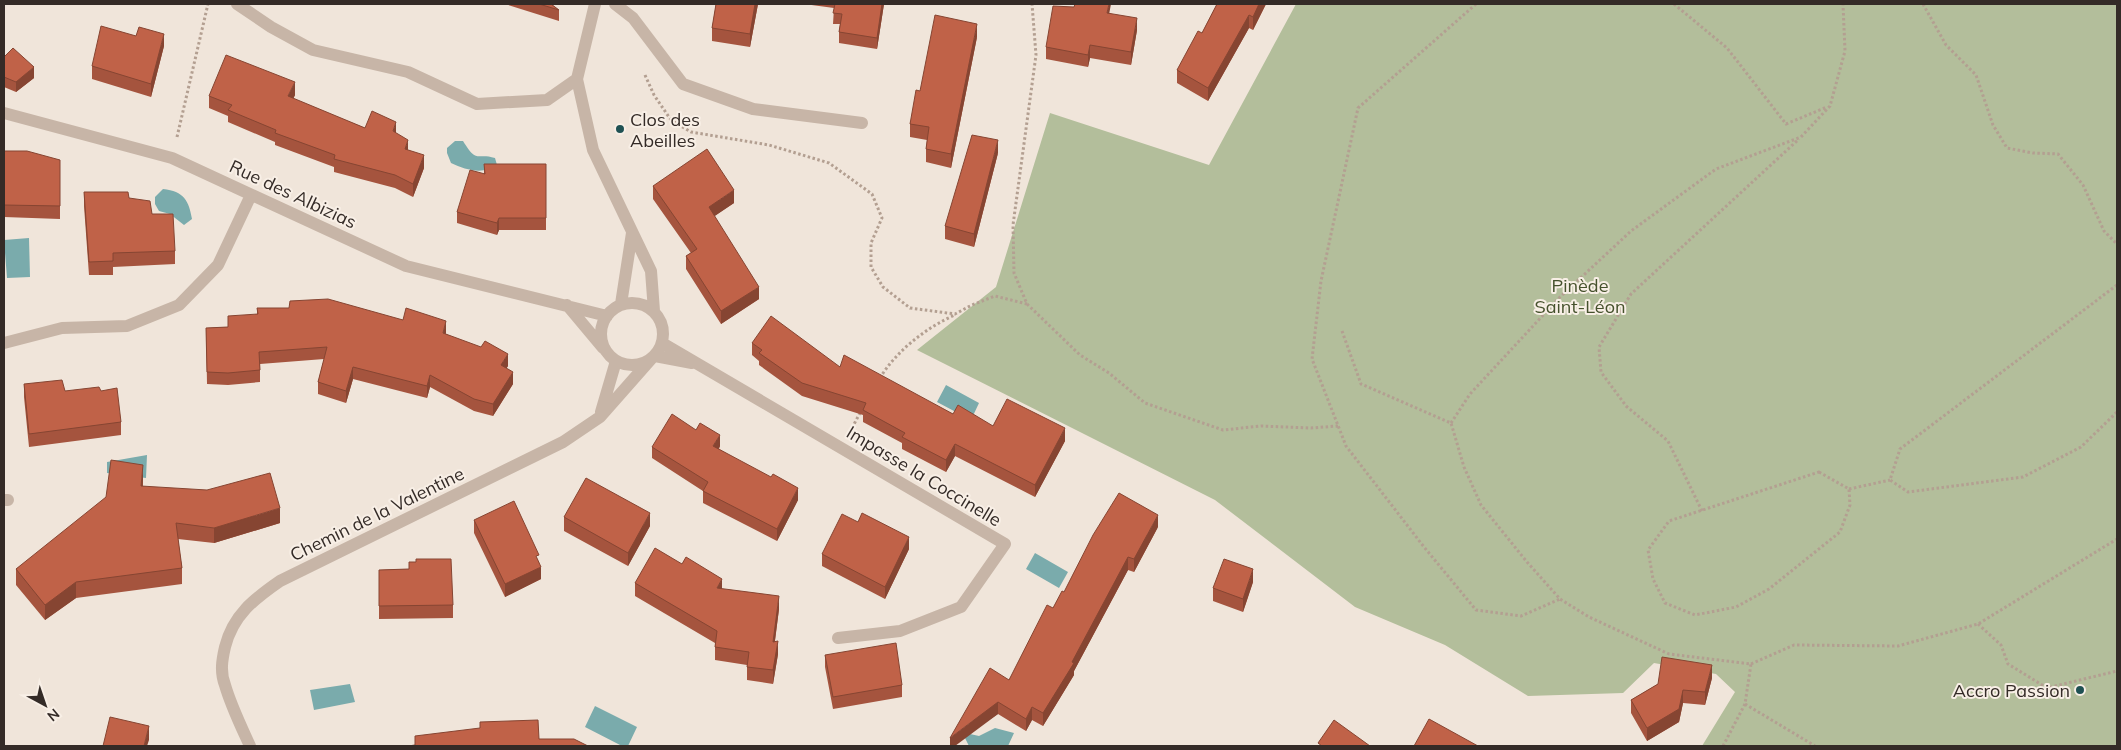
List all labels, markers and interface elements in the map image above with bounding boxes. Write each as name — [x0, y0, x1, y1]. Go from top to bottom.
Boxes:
place label: Clos des Abeilles — [630, 108, 700, 152]
marker: Clos des Abeilles — [614, 123, 626, 135]
street label: Rue des Albizias — [226, 155, 360, 234]
park label: Pinède Saint-Léon — [1534, 274, 1626, 318]
street label: Impasse la Coccinelle — [842, 421, 1006, 531]
street label: Chemin de la Valentine — [286, 462, 468, 566]
place label: Accro Passion — [1953, 679, 2070, 702]
north arrow — [20, 680, 70, 730]
marker: Accro Passion — [2074, 684, 2086, 696]
text: N — [44, 705, 63, 725]

